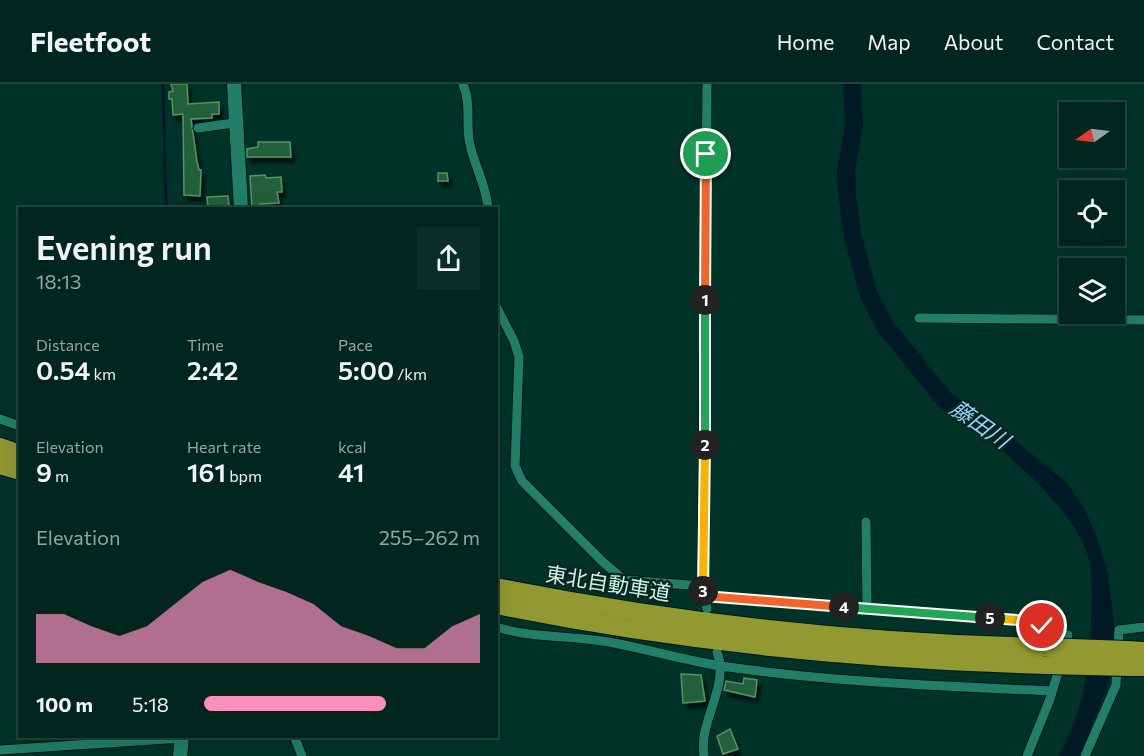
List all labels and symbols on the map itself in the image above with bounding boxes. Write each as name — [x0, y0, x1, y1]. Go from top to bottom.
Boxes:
north arrow — [1059, 102, 1125, 168]
pin — [680, 128, 731, 179]
pin: 1 — [690, 285, 720, 315]
water label: 藤田川 — [946, 394, 1017, 455]
pin: 2 — [690, 430, 720, 460]
street label: 東北自動車道 — [544, 560, 672, 605]
pin: 3 — [688, 576, 718, 606]
pin: 4 — [829, 592, 859, 622]
pin — [1016, 600, 1067, 651]
pin: 5 — [975, 603, 1005, 633]

